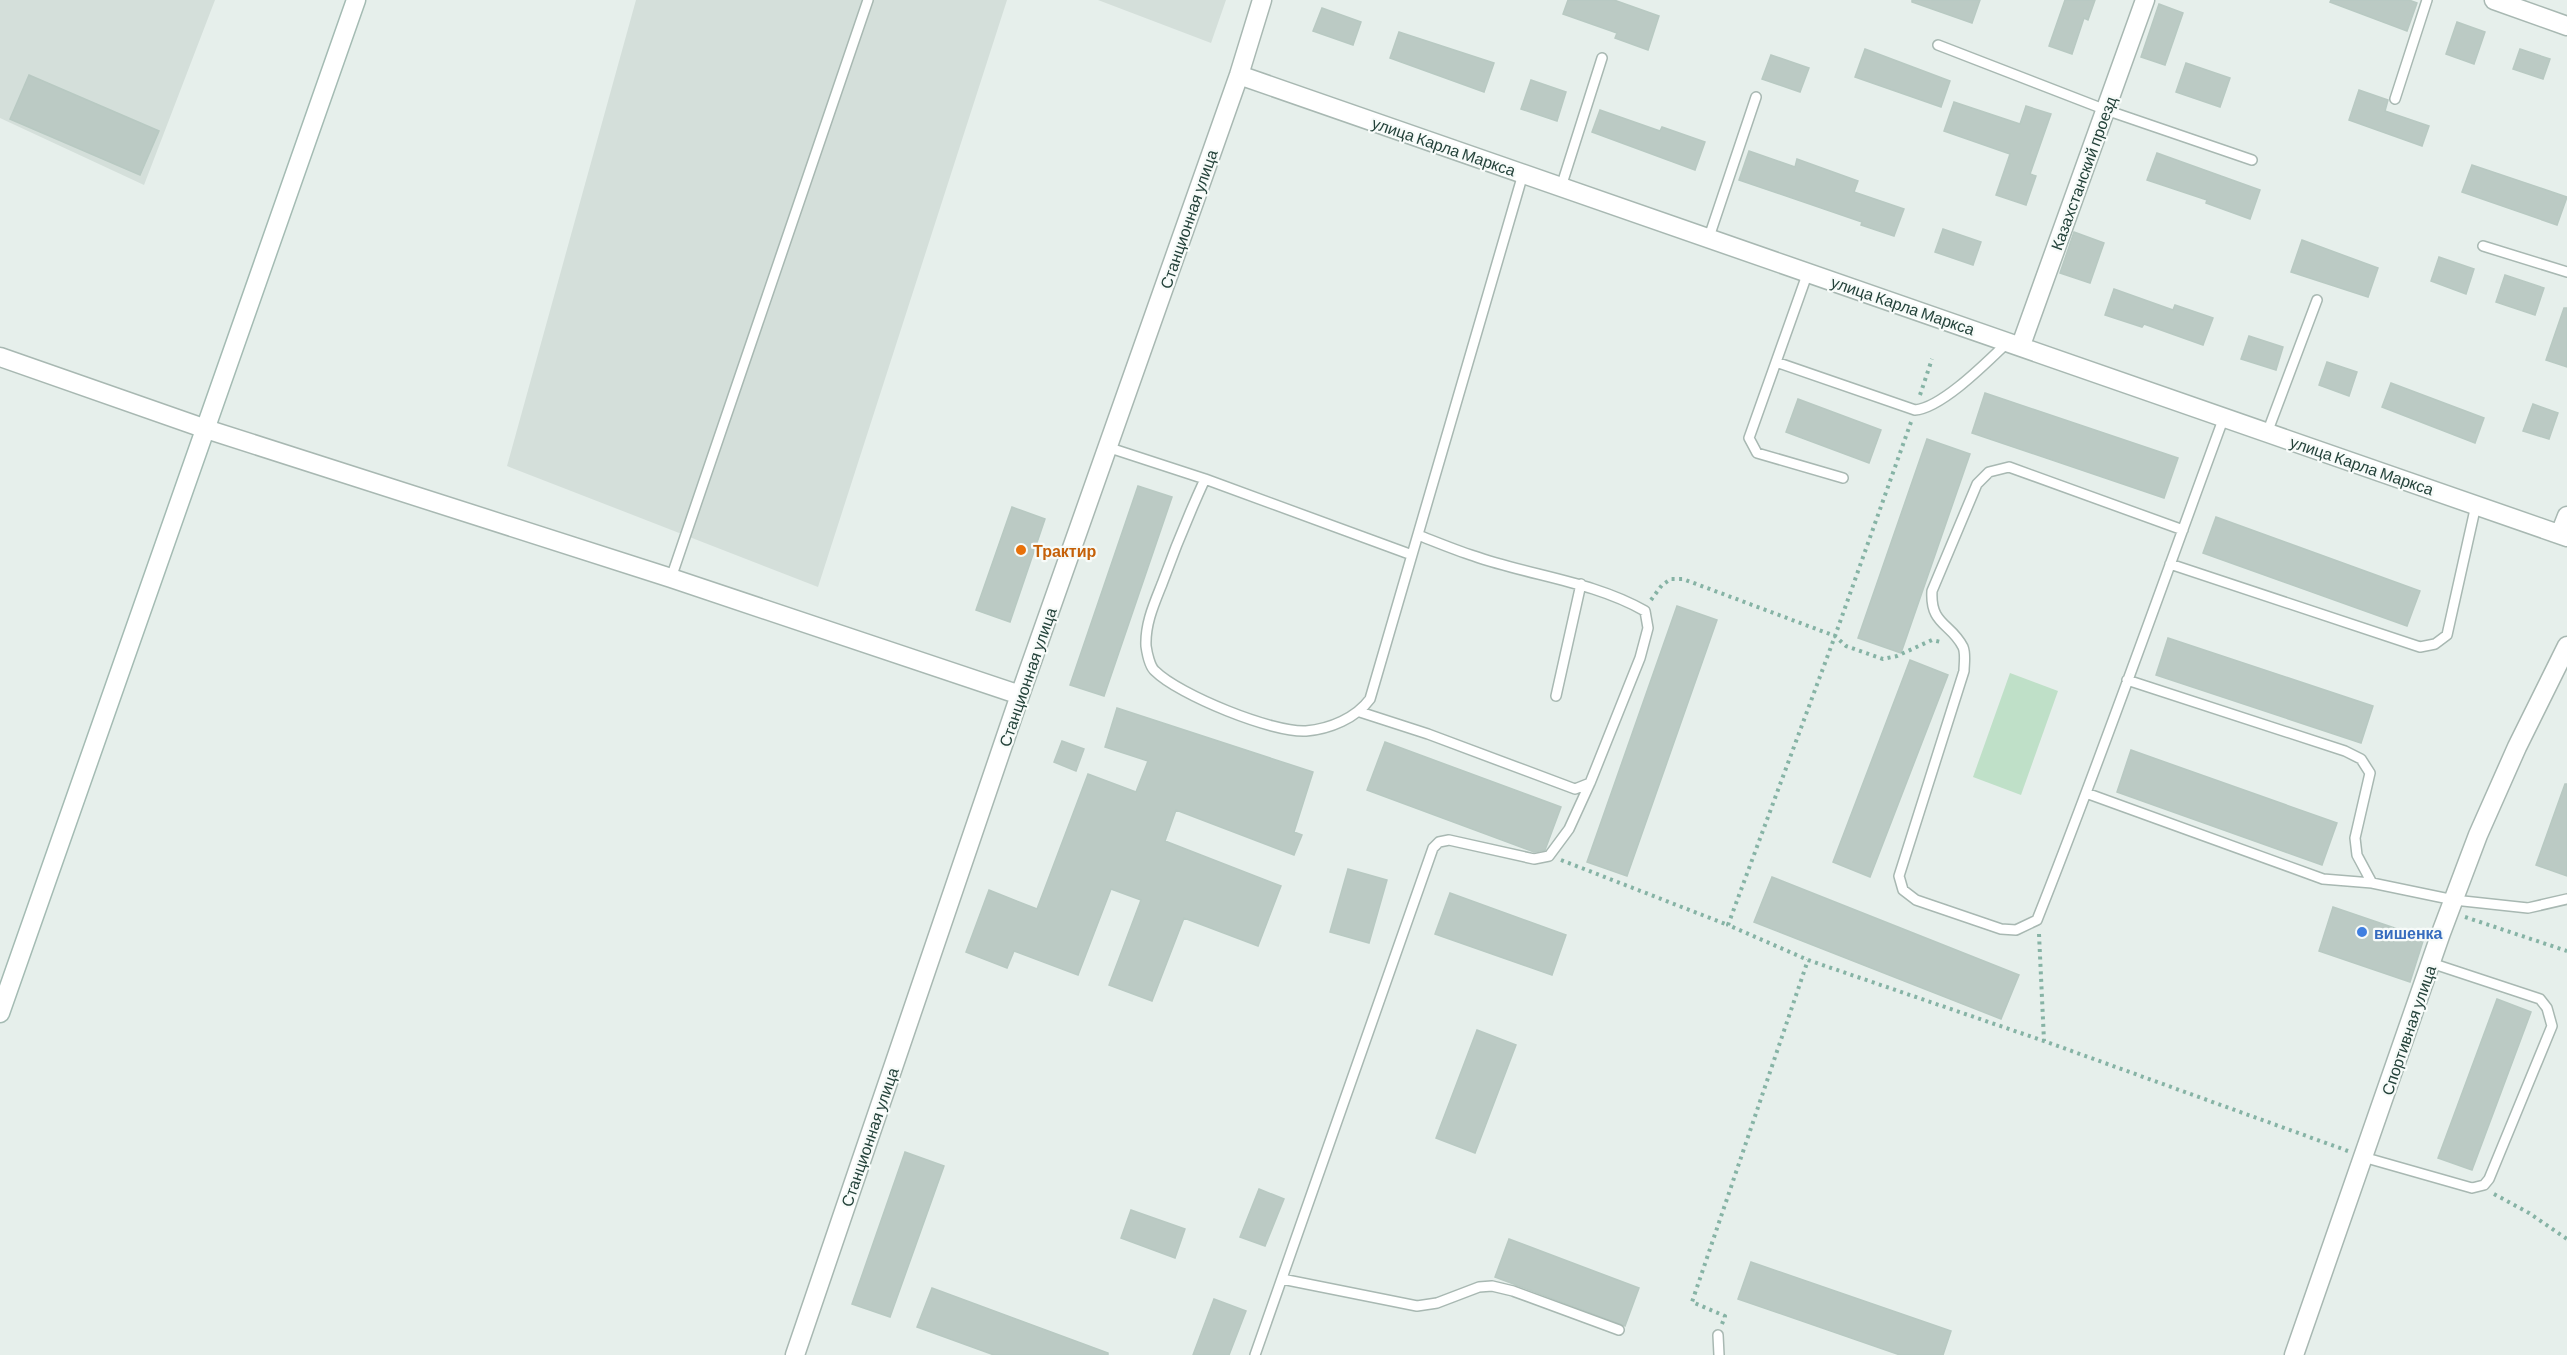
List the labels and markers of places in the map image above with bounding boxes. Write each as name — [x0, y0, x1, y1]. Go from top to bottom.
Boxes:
place label: Трактир — [1033, 541, 1097, 560]
marker: Трактир — [1014, 543, 1028, 557]
place label: вишенка — [2374, 923, 2443, 942]
marker: вишенка — [2355, 925, 2369, 939]

